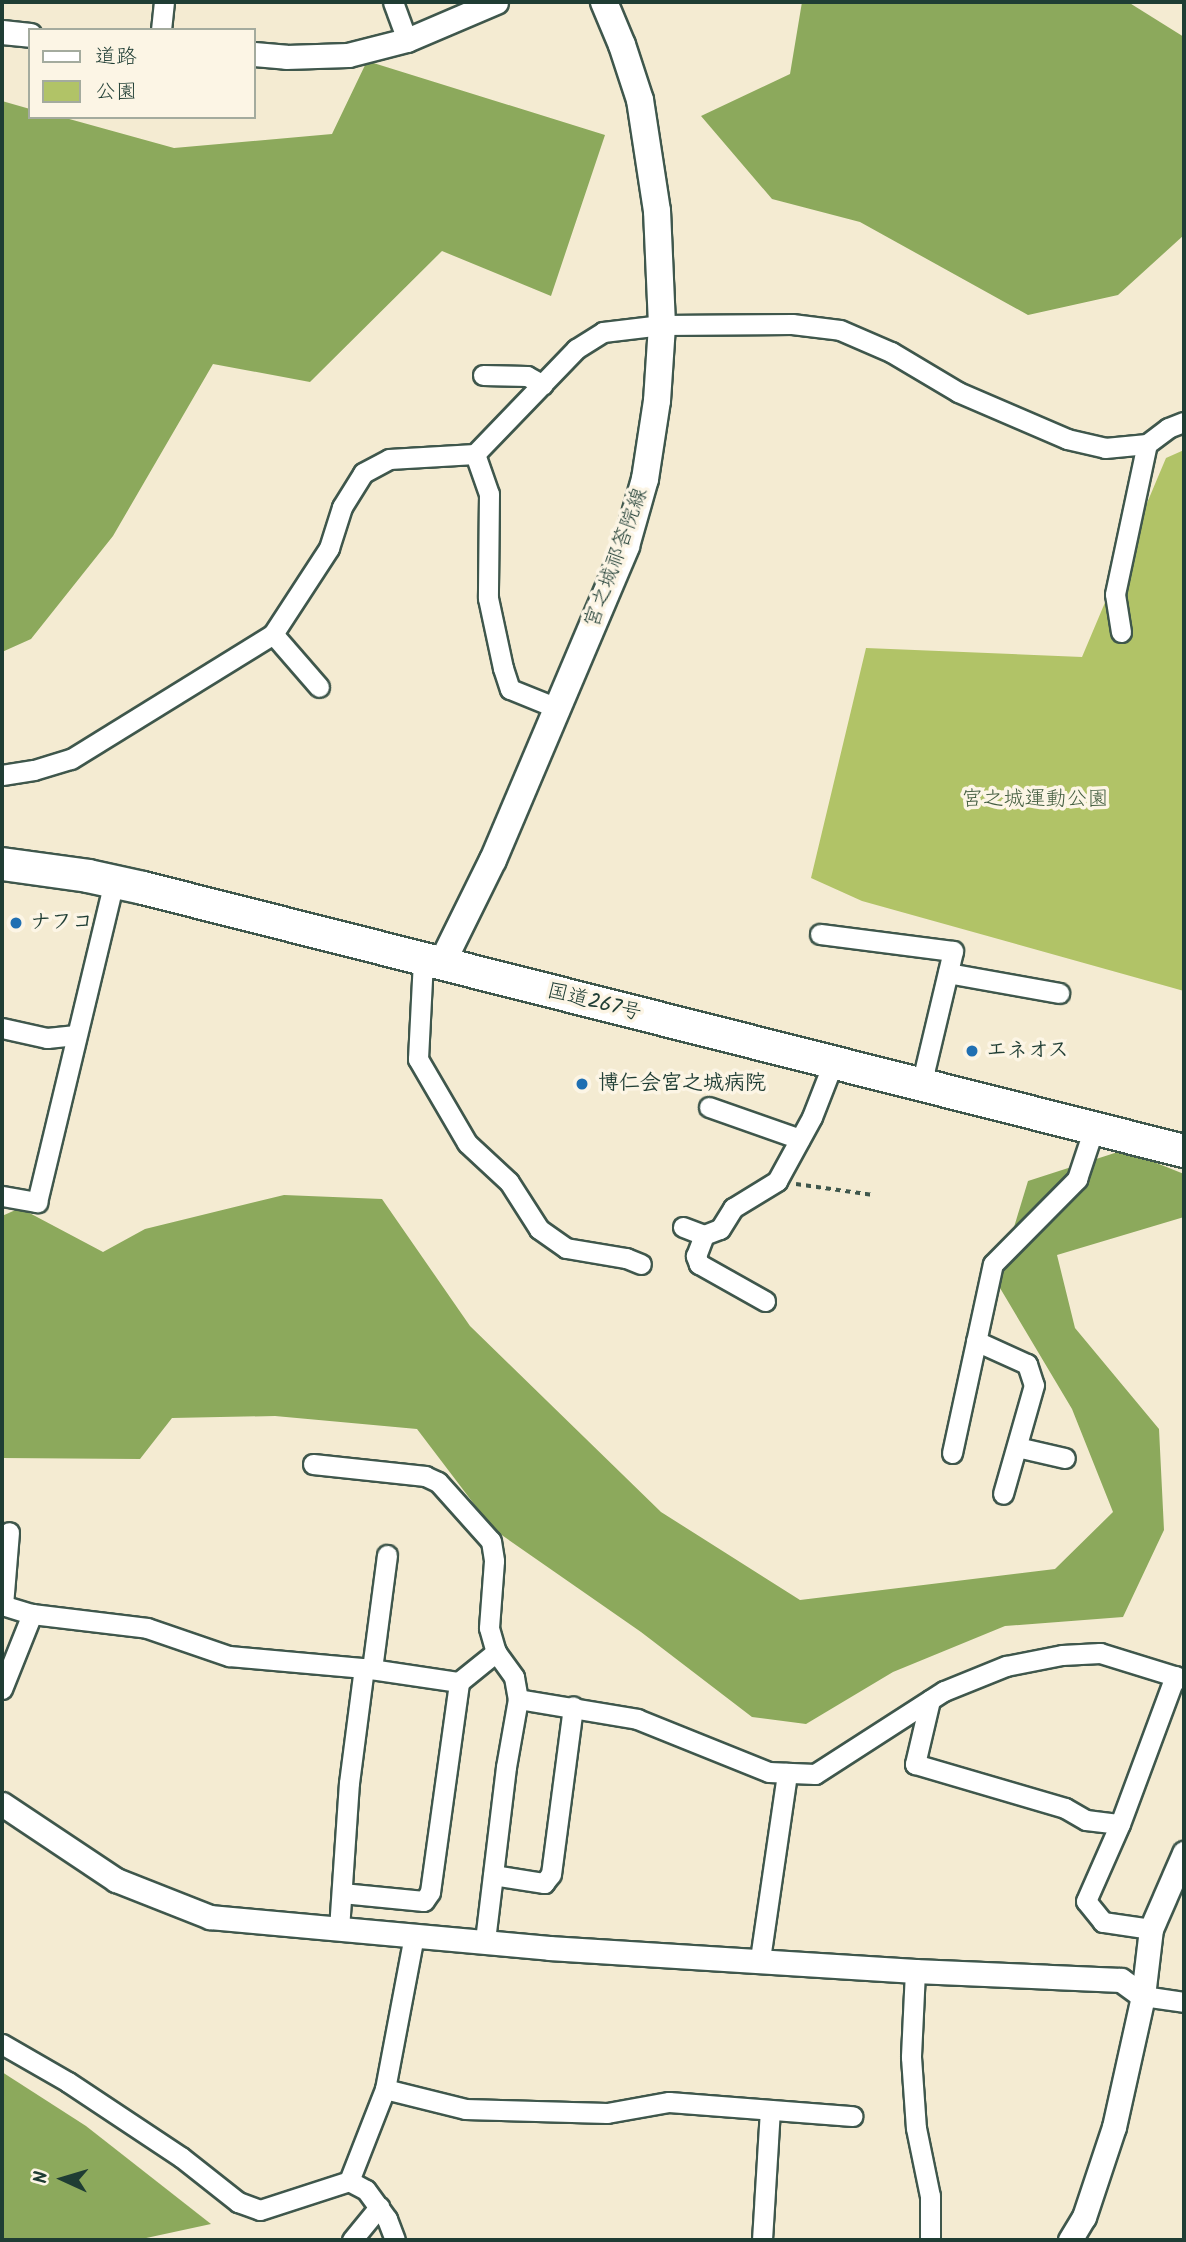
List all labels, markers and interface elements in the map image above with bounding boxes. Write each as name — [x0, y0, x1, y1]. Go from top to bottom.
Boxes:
legend — [28, 28, 256, 119]
text: 道路 — [95, 41, 137, 74]
text: 公園 — [95, 76, 137, 109]
street label: 宮之城祁答院線 — [580, 485, 654, 631]
park label: 宮之城運動公園 — [962, 787, 1108, 813]
place label: ナフコ — [30, 910, 93, 936]
marker: ナフコ — [8, 915, 24, 931]
street label: 国道267号 — [544, 979, 644, 1027]
place label: エネオス — [986, 1038, 1070, 1064]
marker: エネオス — [964, 1043, 980, 1059]
place label: 博仁会宮之城病院 — [598, 1071, 766, 1097]
marker: 博仁会宮之城病院 — [572, 1074, 592, 1094]
north arrow — [28, 2144, 98, 2214]
text: N — [27, 2171, 57, 2185]

